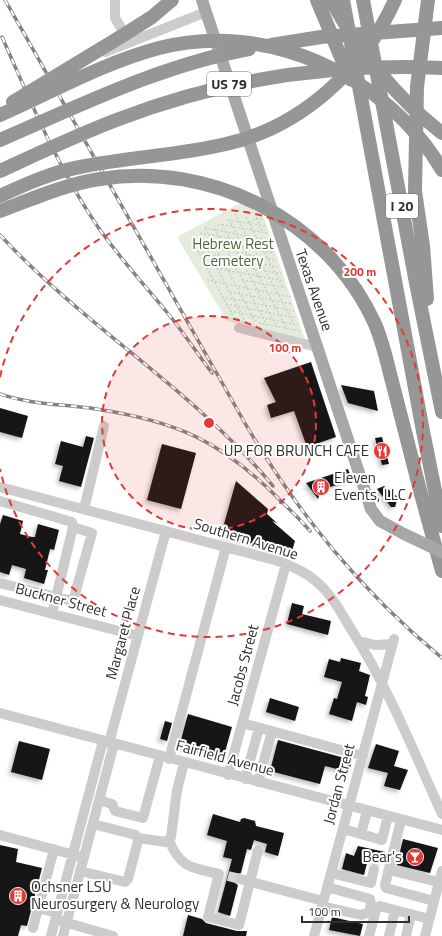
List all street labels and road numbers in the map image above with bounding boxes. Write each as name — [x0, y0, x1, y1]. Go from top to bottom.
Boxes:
road number: US 79 — [207, 72, 251, 96]
road number: I 20 — [386, 194, 418, 218]
street label: Texas Avenue — [290, 246, 339, 334]
street label: Southern Avenue — [191, 512, 301, 565]
street label: Buckner Street — [13, 576, 110, 623]
street label: Margaret Place — [99, 584, 146, 682]
street label: Jacobs Street — [221, 621, 265, 708]
street label: Fairfield Avenue — [173, 733, 277, 782]
street label: Jordan Street — [317, 740, 361, 827]

